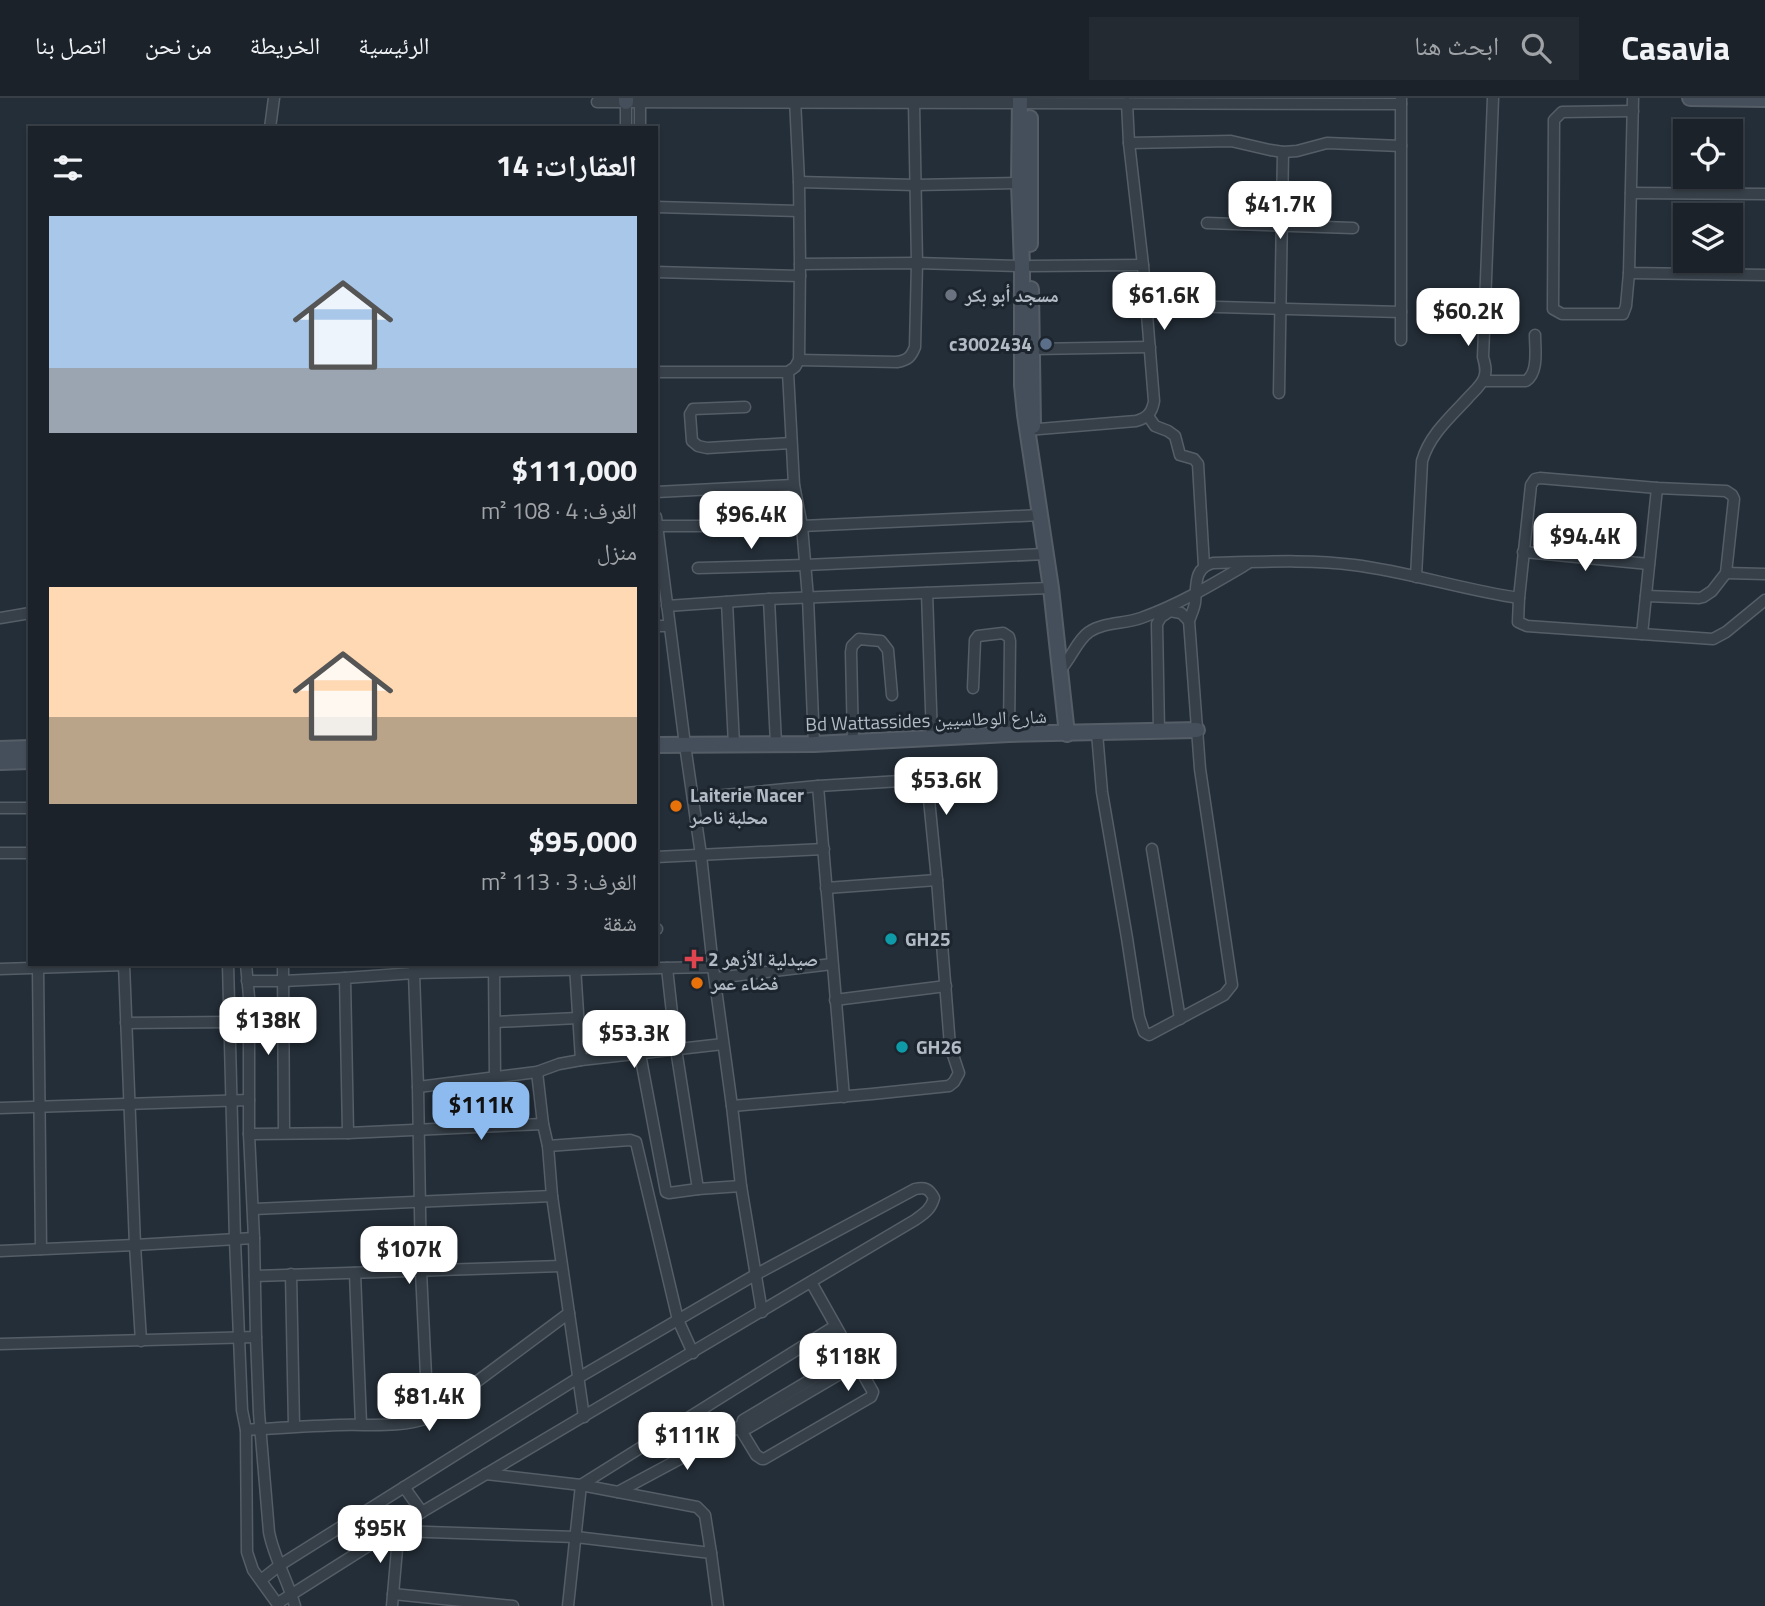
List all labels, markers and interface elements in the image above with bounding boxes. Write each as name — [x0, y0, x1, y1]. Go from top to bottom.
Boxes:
search box — [1089, 17, 1579, 80]
text: Casavia — [1621, 23, 1730, 73]
text: ابحث هنا — [1414, 26, 1499, 65]
text: اتصل بنا — [35, 27, 107, 63]
text: من نحن — [145, 27, 212, 63]
text: الخريطة — [250, 27, 320, 63]
text: الرئيسية — [358, 27, 429, 63]
icon: search — [1517, 29, 1555, 67]
map controls — [1673, 119, 1743, 273]
button: locate — [1673, 119, 1743, 189]
text: العقارات: 14 — [496, 142, 637, 188]
icon: filters — [49, 149, 87, 187]
pin: $41.7K — [1223, 181, 1337, 241]
text: $41.7K — [1244, 186, 1316, 221]
button: layers — [1673, 203, 1743, 273]
icon: home — [280, 262, 406, 388]
pin: $61.6K — [1107, 272, 1221, 332]
text: $61.6K — [1128, 277, 1200, 312]
place label: مسجد أبو بكر — [964, 280, 1059, 309]
marker: مسجد أبو بكر — [943, 287, 959, 303]
pin: $60.2K — [1411, 288, 1525, 348]
text: $60.2K — [1432, 293, 1504, 328]
place label: c3002434 — [949, 329, 1032, 358]
marker: c3002434 — [1038, 336, 1054, 352]
text: $111,000 — [512, 447, 637, 493]
pin: $96.4K — [694, 491, 808, 551]
text: الغرف: 4 · 108 m² — [481, 493, 637, 528]
text: $96.4K — [715, 496, 787, 531]
pin: $94.4K — [1528, 514, 1642, 573]
text: $94.4K — [1549, 518, 1621, 553]
text: منزل — [597, 534, 637, 569]
icon: home — [280, 633, 406, 759]
street label: Bd Wattassides شارع الوطاسيين — [805, 701, 1047, 738]
pin: $53.6K — [889, 758, 1003, 817]
text: $53.6K — [910, 762, 982, 797]
place label: Laiterie Nacer محلبة ناصر — [689, 780, 804, 831]
marker: Laiterie Nacer محلبة ناصر — [668, 798, 684, 814]
text: $95,000 — [528, 818, 637, 864]
text: الغرف: 3 · 113 m² — [481, 864, 637, 899]
text: شقة — [603, 905, 637, 940]
place label: GH25 — [905, 924, 951, 953]
marker: GH25 — [883, 931, 899, 947]
place label: صيدلية الأزهر 2 — [708, 944, 818, 973]
marker: صيدلية الأزهر 2 — [686, 951, 702, 967]
place label: فضاء عمر — [710, 968, 779, 997]
marker: فضاء عمر — [689, 975, 705, 991]
pin: $138K — [219, 998, 317, 1057]
text: $138K — [235, 1002, 301, 1037]
pin: $53.3K — [577, 1010, 691, 1070]
text: $53.3K — [598, 1015, 670, 1050]
place label: GH26 — [916, 1032, 962, 1061]
marker: GH26 — [894, 1039, 910, 1055]
pin: $111K — [432, 1082, 530, 1142]
text: $111K — [448, 1087, 514, 1122]
pin: $107K — [360, 1226, 458, 1286]
text: $107K — [376, 1231, 442, 1266]
pin: $118K — [799, 1334, 897, 1393]
text: $118K — [815, 1338, 881, 1373]
pin: $81.4K — [372, 1374, 486, 1433]
text: $81.4K — [393, 1378, 465, 1413]
pin: $111K — [638, 1412, 736, 1472]
text: $111K — [654, 1417, 720, 1452]
pin: $95K — [339, 1506, 421, 1565]
text: $95K — [354, 1510, 406, 1545]

